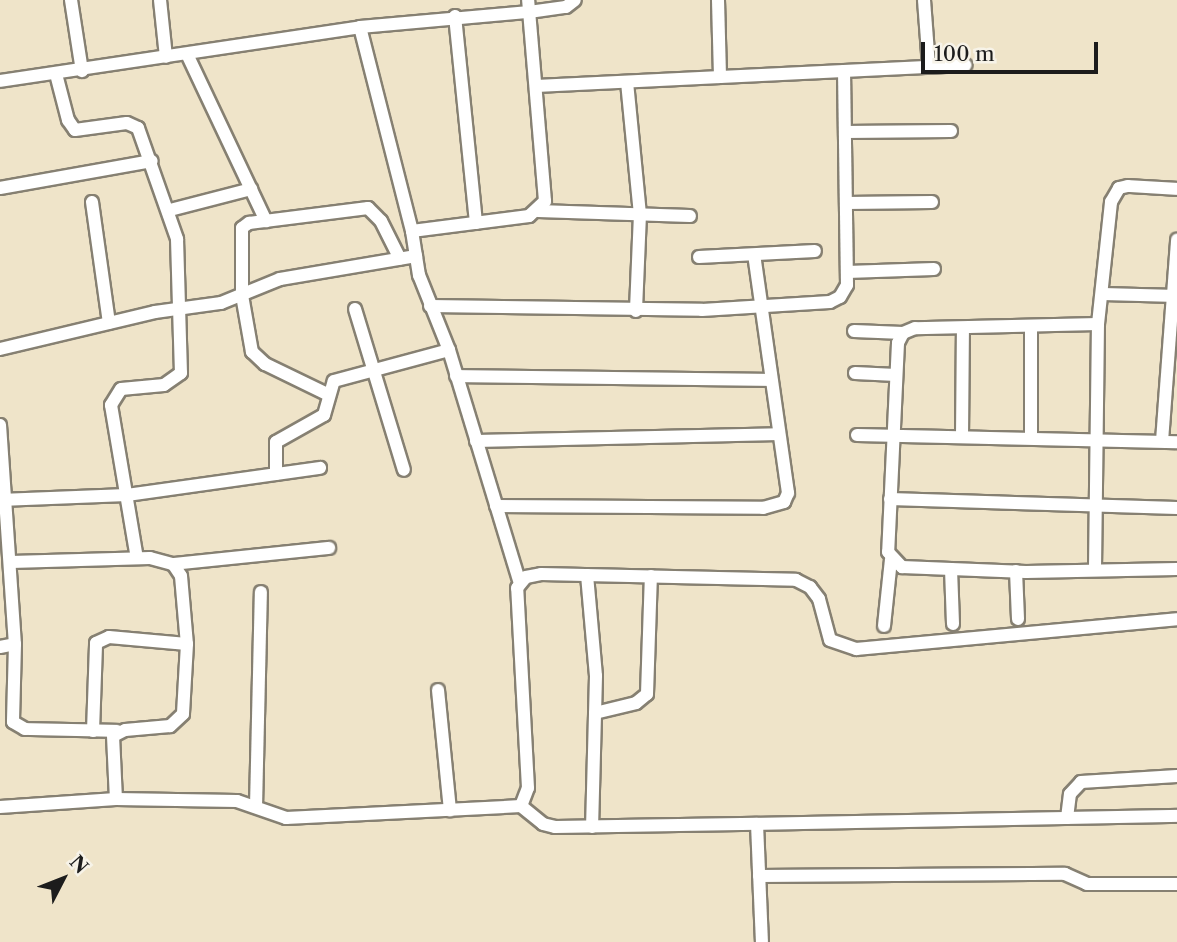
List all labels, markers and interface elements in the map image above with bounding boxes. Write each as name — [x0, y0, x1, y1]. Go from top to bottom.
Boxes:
scale bar — [925, 28, 1102, 72]
text: 100 m — [934, 41, 995, 66]
north arrow — [28, 844, 98, 914]
text: N — [65, 851, 93, 878]

